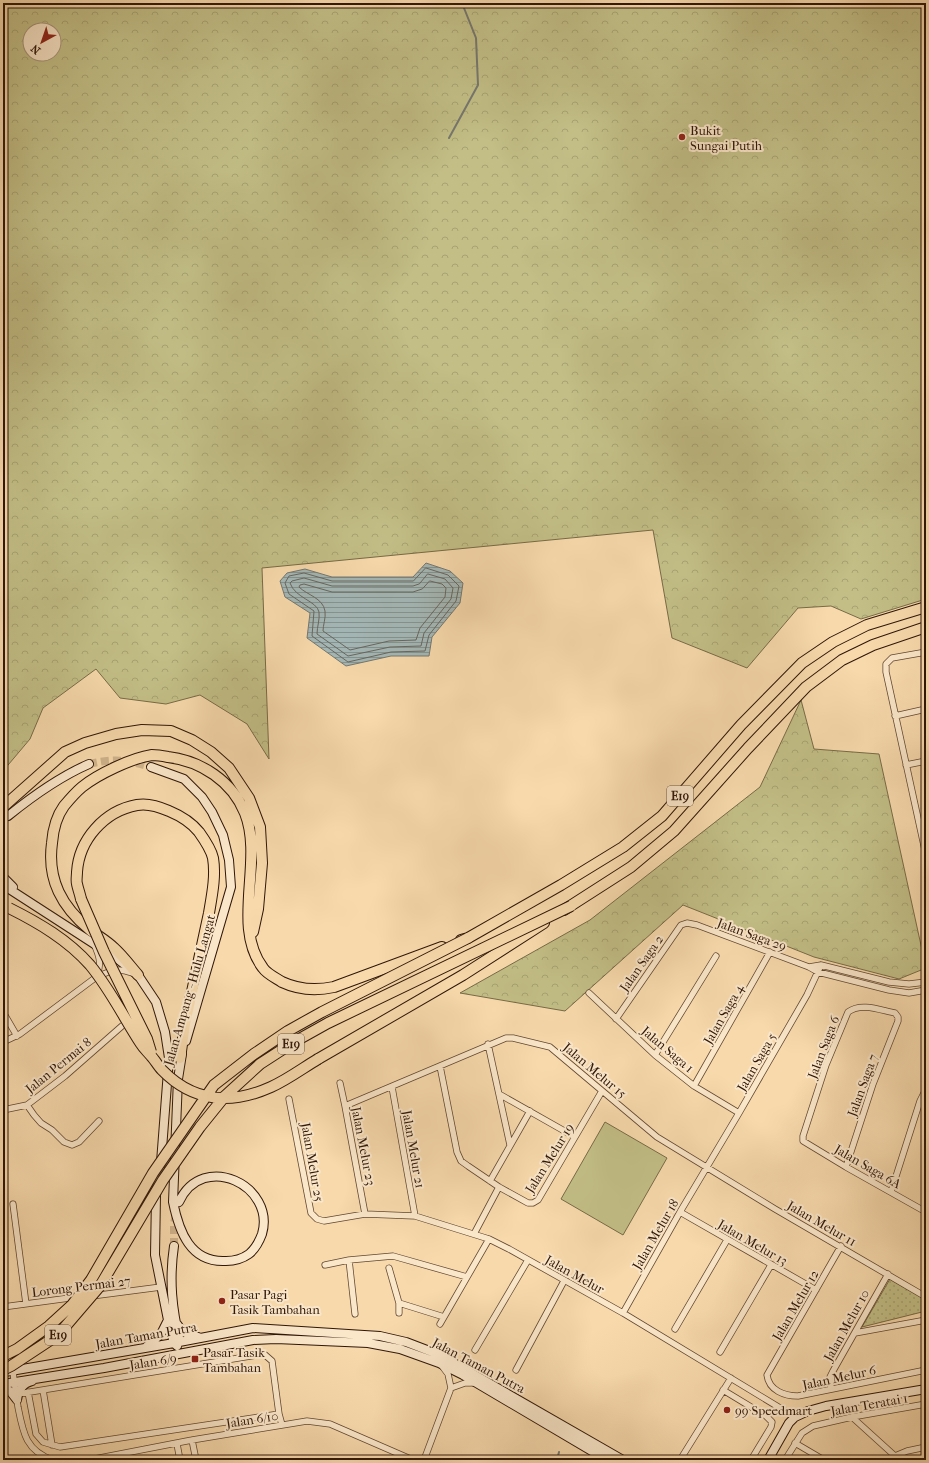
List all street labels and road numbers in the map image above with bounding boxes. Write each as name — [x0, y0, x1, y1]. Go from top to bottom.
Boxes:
road number: E19 — [667, 786, 693, 806]
street label: Jalan Ampang - Hulu Langat — [160, 913, 218, 1068]
street label: Jalan Saga 29 — [714, 915, 789, 954]
street label: Jalan Saga 2 — [616, 932, 667, 995]
street label: Jalan Saga 4 — [700, 981, 747, 1048]
street label: Jalan Saga 6 — [804, 1013, 843, 1082]
street label: Jalan Saga 1 — [638, 1023, 697, 1076]
street label: Jalan Saga 5 — [733, 1030, 779, 1095]
street label: Jalan Permai 8 — [22, 1034, 94, 1097]
road number: E19 — [278, 1034, 304, 1054]
street label: Jalan Melur 15 — [559, 1039, 630, 1101]
street label: Jalan Saga 7 — [844, 1052, 881, 1119]
street label: Jalan Melur 23 — [348, 1104, 378, 1187]
street label: Jalan Melur 21 — [399, 1108, 428, 1189]
street label: Jalan Melur 25 — [298, 1120, 327, 1203]
street label: Jalan Melur 19 — [522, 1121, 577, 1197]
street label: Jalan Saga 6A — [831, 1141, 904, 1192]
street label: Jalan Melur 18 — [629, 1196, 682, 1273]
street label: Jalan Melur 11 — [784, 1197, 859, 1249]
street label: Jalan Melur 13 — [714, 1216, 790, 1268]
street label: Jalan Melur — [542, 1252, 607, 1297]
street label: Jalan Melur 12 — [769, 1267, 822, 1344]
street label: Lorong Permai 27 — [31, 1273, 131, 1300]
street label: Jalan Melur 10 — [820, 1287, 872, 1365]
street label: Jalan Taman Putra — [93, 1319, 199, 1352]
road number: E19 — [45, 1325, 71, 1345]
street label: Jalan Taman Putra — [429, 1334, 529, 1397]
street label: Jalan 6/9 — [127, 1350, 178, 1373]
street label: Jalan Melur 6 — [800, 1362, 878, 1393]
street label: Jalan Teratai 1 — [828, 1390, 909, 1419]
street label: Jalan 6/10 — [224, 1408, 279, 1431]

